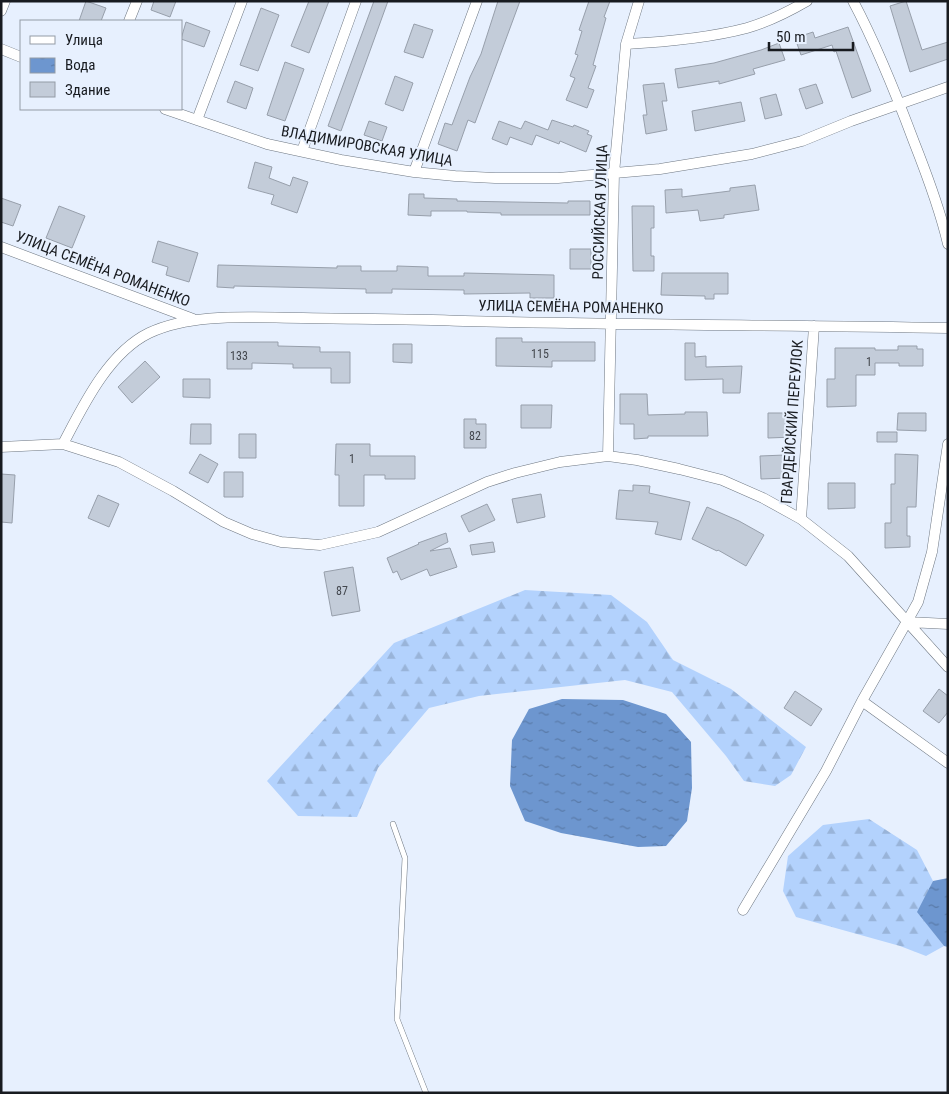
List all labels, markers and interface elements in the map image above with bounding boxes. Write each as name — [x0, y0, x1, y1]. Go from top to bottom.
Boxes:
legend — [20, 20, 182, 110]
scale bar — [769, 20, 853, 52]
text: 50 m — [776, 28, 806, 46]
text: Улица — [65, 31, 103, 49]
text: Вода — [65, 56, 95, 74]
text: Здание — [65, 81, 110, 99]
street label: ВЛАДИМИРОВСКАЯ УЛИЦА — [280, 122, 455, 170]
street label: РОССИЙСКАЯ УЛИЦА — [589, 144, 611, 280]
street label: УЛИЦА СЕМЁНА РОМАНЕНКО — [13, 227, 193, 311]
street label: УЛИЦА СЕМЁНА РОМАНЕНКО — [478, 296, 664, 318]
street label: ГВАРДЕЙСКИЙ ПЕРЕУЛОК — [777, 339, 807, 505]
house number: 115 — [531, 347, 549, 361]
house number: 133 — [230, 349, 248, 363]
house number: 1 — [866, 355, 872, 369]
house number: 82 — [469, 429, 481, 443]
house number: 1 — [349, 452, 355, 466]
house number: 87 — [336, 584, 348, 598]

